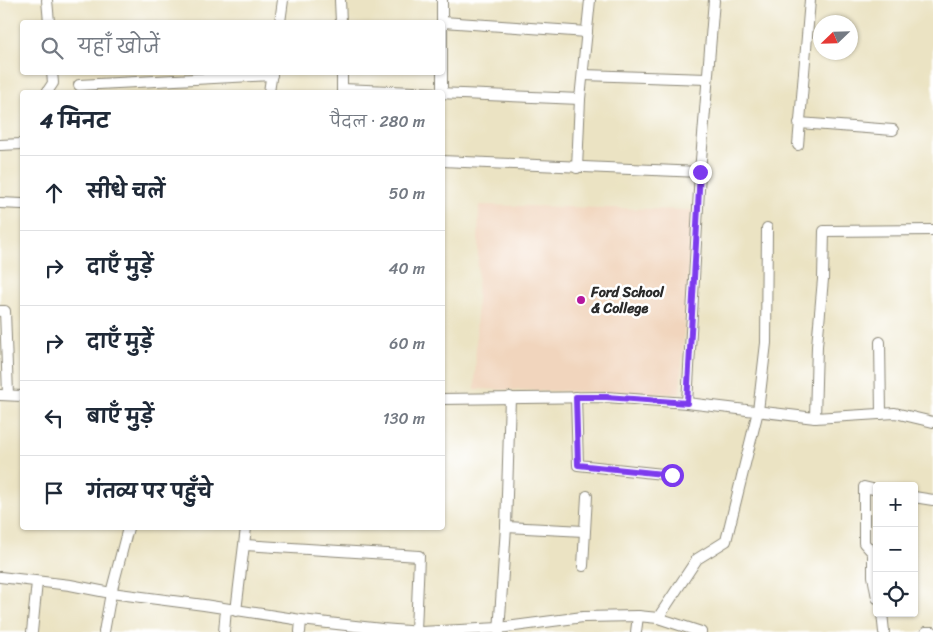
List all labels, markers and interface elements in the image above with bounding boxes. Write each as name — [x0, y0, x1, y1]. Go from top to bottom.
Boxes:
north arrow — [813, 15, 858, 60]
search box — [20, 20, 445, 75]
text: यहाँ खोजें — [78, 30, 160, 63]
icon: search — [38, 34, 66, 62]
text: 4 मिनट — [40, 102, 110, 140]
text: पैदल · 280 m — [330, 107, 425, 136]
route end — [689, 161, 712, 184]
text: सीधे चलें — [87, 175, 165, 208]
icon: ahead — [40, 179, 68, 207]
text: 50 m — [389, 179, 425, 208]
text: दाएँ मुड़ें — [87, 250, 153, 283]
icon: right — [40, 254, 68, 282]
text: 40 m — [388, 254, 425, 283]
place label: Ford School & College — [590, 280, 665, 321]
marker: Ford School & College — [575, 294, 587, 306]
text: दाएँ मुड़ें — [87, 325, 153, 358]
icon: right — [40, 329, 68, 357]
text: 60 m — [389, 329, 425, 358]
text: बाएँ मुड़ें — [87, 400, 154, 433]
icon: left — [40, 404, 68, 432]
text: 130 m — [383, 404, 425, 433]
route start — [661, 464, 684, 487]
text: गंतव्य पर पहुँचे — [87, 475, 212, 508]
icon: arrive — [40, 479, 68, 507]
map controls — [873, 482, 918, 617]
button: + — [873, 482, 918, 527]
button: − — [873, 527, 918, 572]
button: locate — [873, 572, 918, 617]

